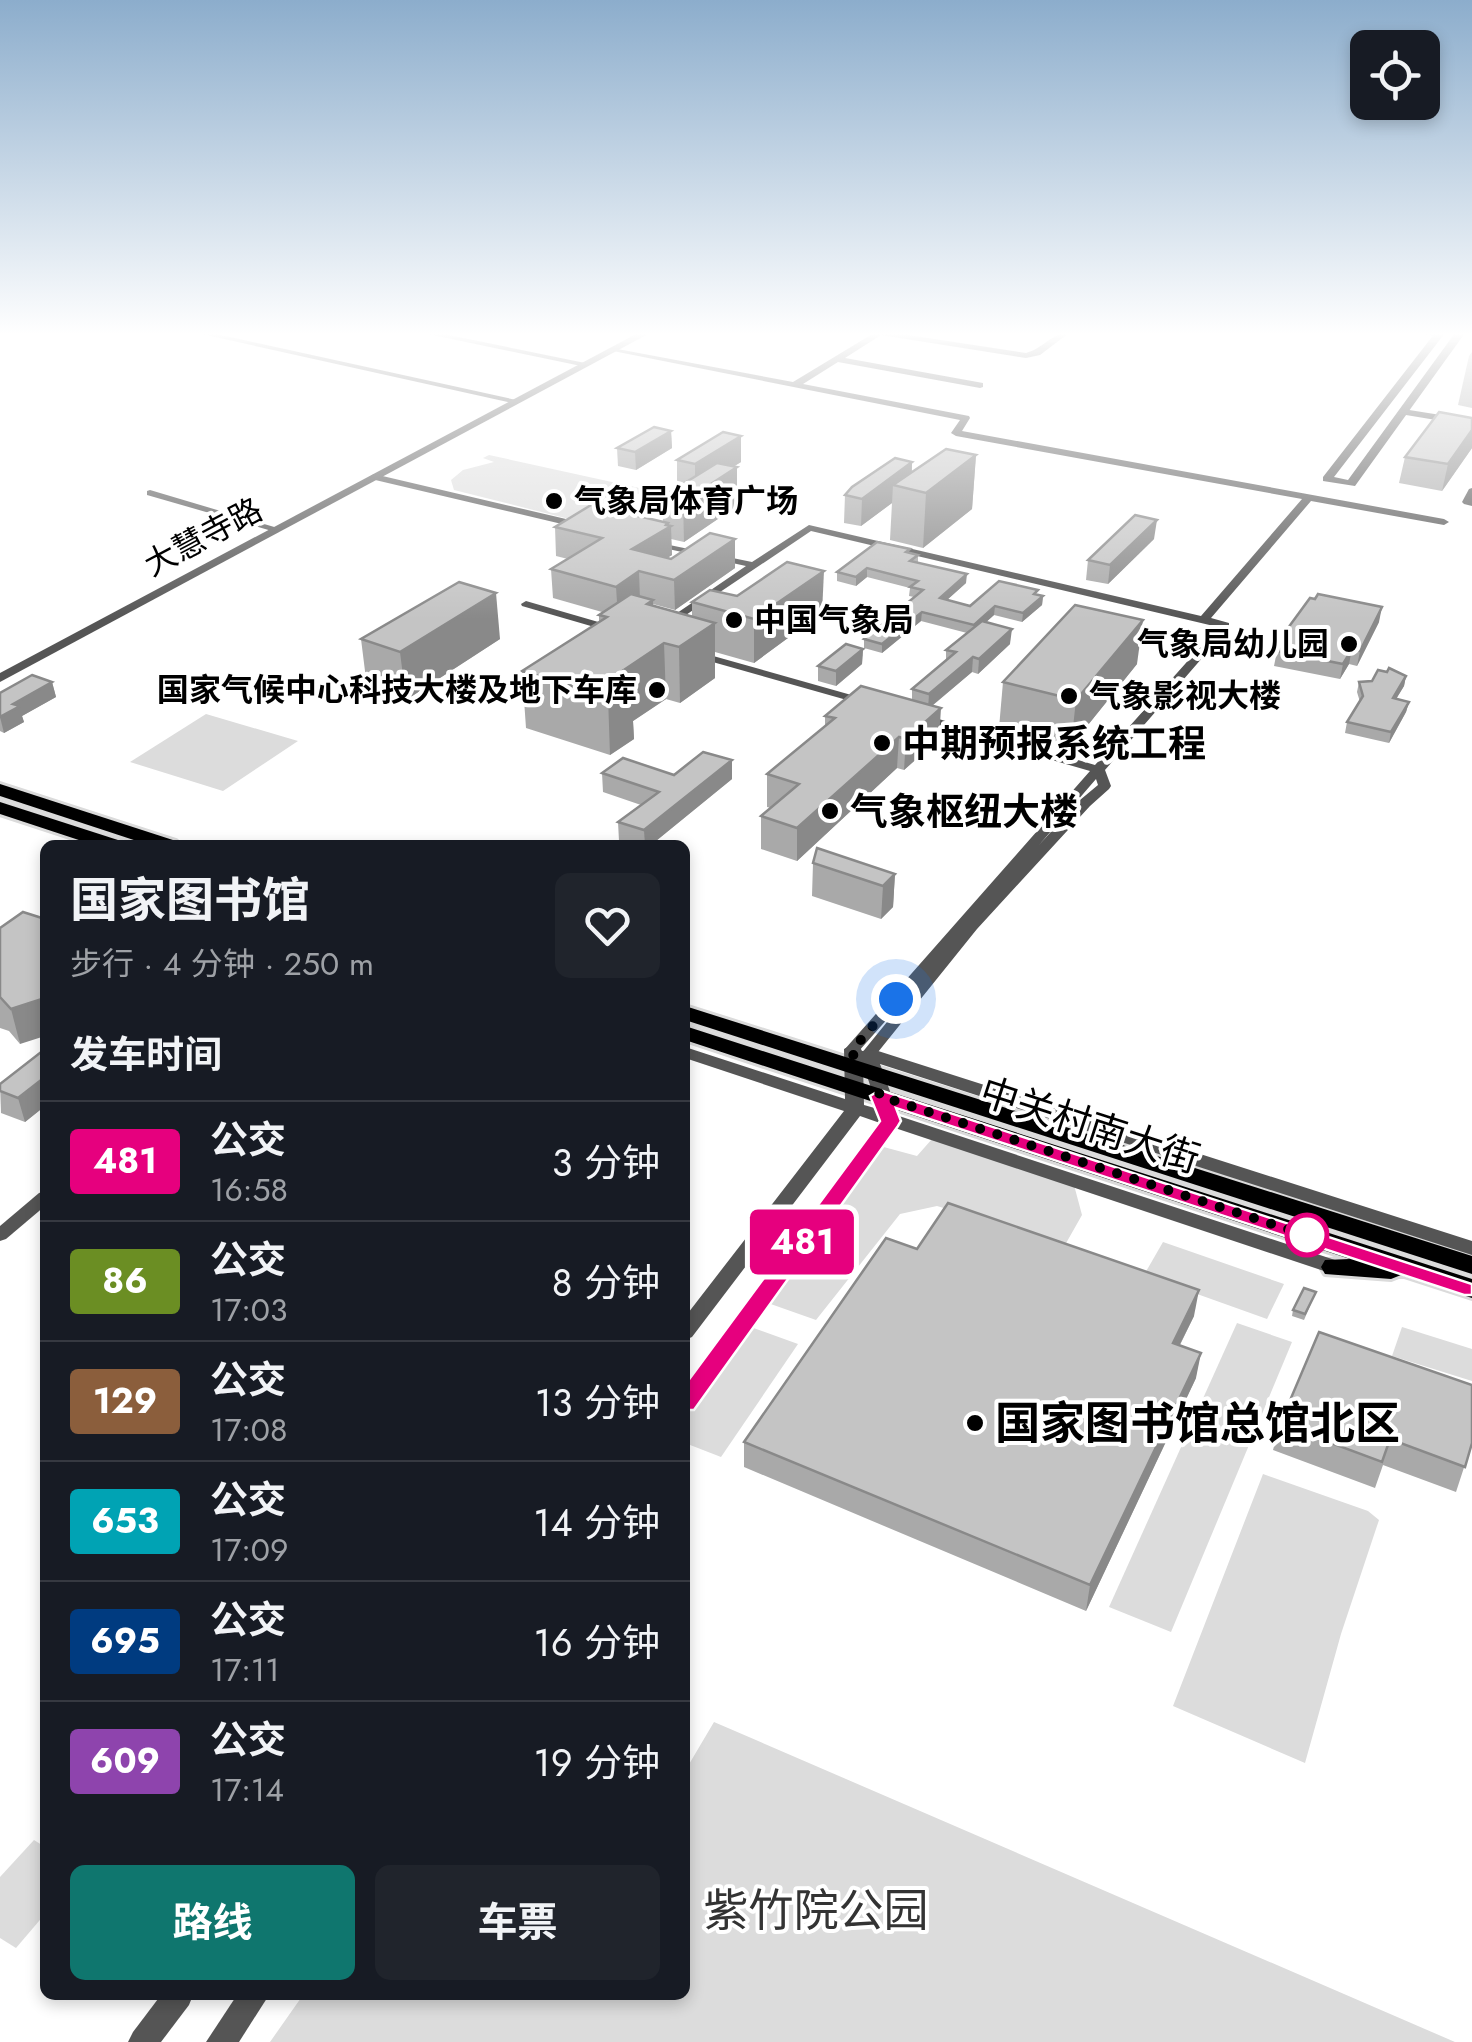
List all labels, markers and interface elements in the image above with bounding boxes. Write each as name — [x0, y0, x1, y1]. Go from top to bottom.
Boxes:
map controls — [1350, 30, 1440, 120]
button: locate — [1350, 30, 1440, 120]
place label: 气象局体育广场 — [574, 478, 798, 524]
street label: 大慧寺路 — [136, 487, 270, 587]
marker: 气象局体育广场 — [543, 490, 565, 512]
place label: 中国气象局 — [754, 597, 914, 643]
marker: 中国气象局 — [723, 609, 745, 631]
place label: 气象局幼儿园 — [1137, 621, 1329, 667]
marker: 气象局幼儿园 — [1338, 633, 1360, 655]
place label: 国家气候中心科技大楼及地下车库 — [157, 667, 637, 713]
place label: 气象影视大楼 — [1089, 673, 1281, 719]
marker: 国家气候中心科技大楼及地下车库 — [646, 679, 668, 701]
marker: 气象影视大楼 — [1058, 685, 1080, 707]
place label: 中期预报系统工程 — [902, 716, 1206, 771]
marker: 中期预报系统工程 — [871, 732, 893, 754]
place label: 气象枢纽大楼 — [850, 784, 1078, 839]
marker: 气象枢纽大楼 — [819, 800, 841, 822]
text: 国家图书馆 — [70, 866, 310, 935]
button: heart — [555, 873, 660, 978]
text: 步行 · 4 分钟 · 250 m — [70, 941, 374, 987]
your location — [871, 974, 921, 1024]
text: 发车时间 — [70, 1027, 222, 1082]
street label: 中关村南大街 — [973, 1064, 1207, 1186]
text: 公交 — [210, 1112, 286, 1167]
text: 3 分钟 — [552, 1135, 660, 1190]
text: 481 — [93, 1136, 157, 1186]
text: 16:58 — [210, 1167, 288, 1213]
line badge: 481 — [744, 1210, 860, 1274]
unlabelled marker — [1286, 1214, 1328, 1256]
text: 481 — [770, 1217, 834, 1267]
text: 公交 — [210, 1232, 286, 1287]
text: 8 分钟 — [552, 1255, 660, 1310]
text: 86 — [102, 1256, 148, 1306]
text: 17:03 — [210, 1287, 287, 1333]
text: 公交 — [210, 1352, 286, 1407]
text: 13 分钟 — [535, 1375, 660, 1430]
text: 129 — [93, 1376, 157, 1426]
place label: 国家图书馆总馆北区 — [995, 1391, 1400, 1456]
text: 17:08 — [210, 1407, 287, 1453]
marker: 国家图书馆总馆北区 — [964, 1412, 986, 1434]
text: 公交 — [210, 1472, 286, 1527]
text: 14 分钟 — [533, 1495, 660, 1550]
text: 653 — [91, 1496, 159, 1546]
text: 17:09 — [210, 1527, 288, 1573]
text: 公交 — [210, 1592, 286, 1647]
text: 16 分钟 — [534, 1615, 660, 1670]
text: 695 — [90, 1616, 160, 1666]
text: 17:11 — [210, 1647, 280, 1693]
text: 公交 — [210, 1712, 286, 1767]
text: 19 分钟 — [534, 1735, 660, 1790]
text: 609 — [90, 1736, 160, 1786]
text: 17:14 — [210, 1767, 284, 1813]
button: 路线 — [70, 1865, 355, 1980]
button: 车票 — [375, 1865, 660, 1980]
park label: 紫竹院公园 — [703, 1878, 929, 1943]

